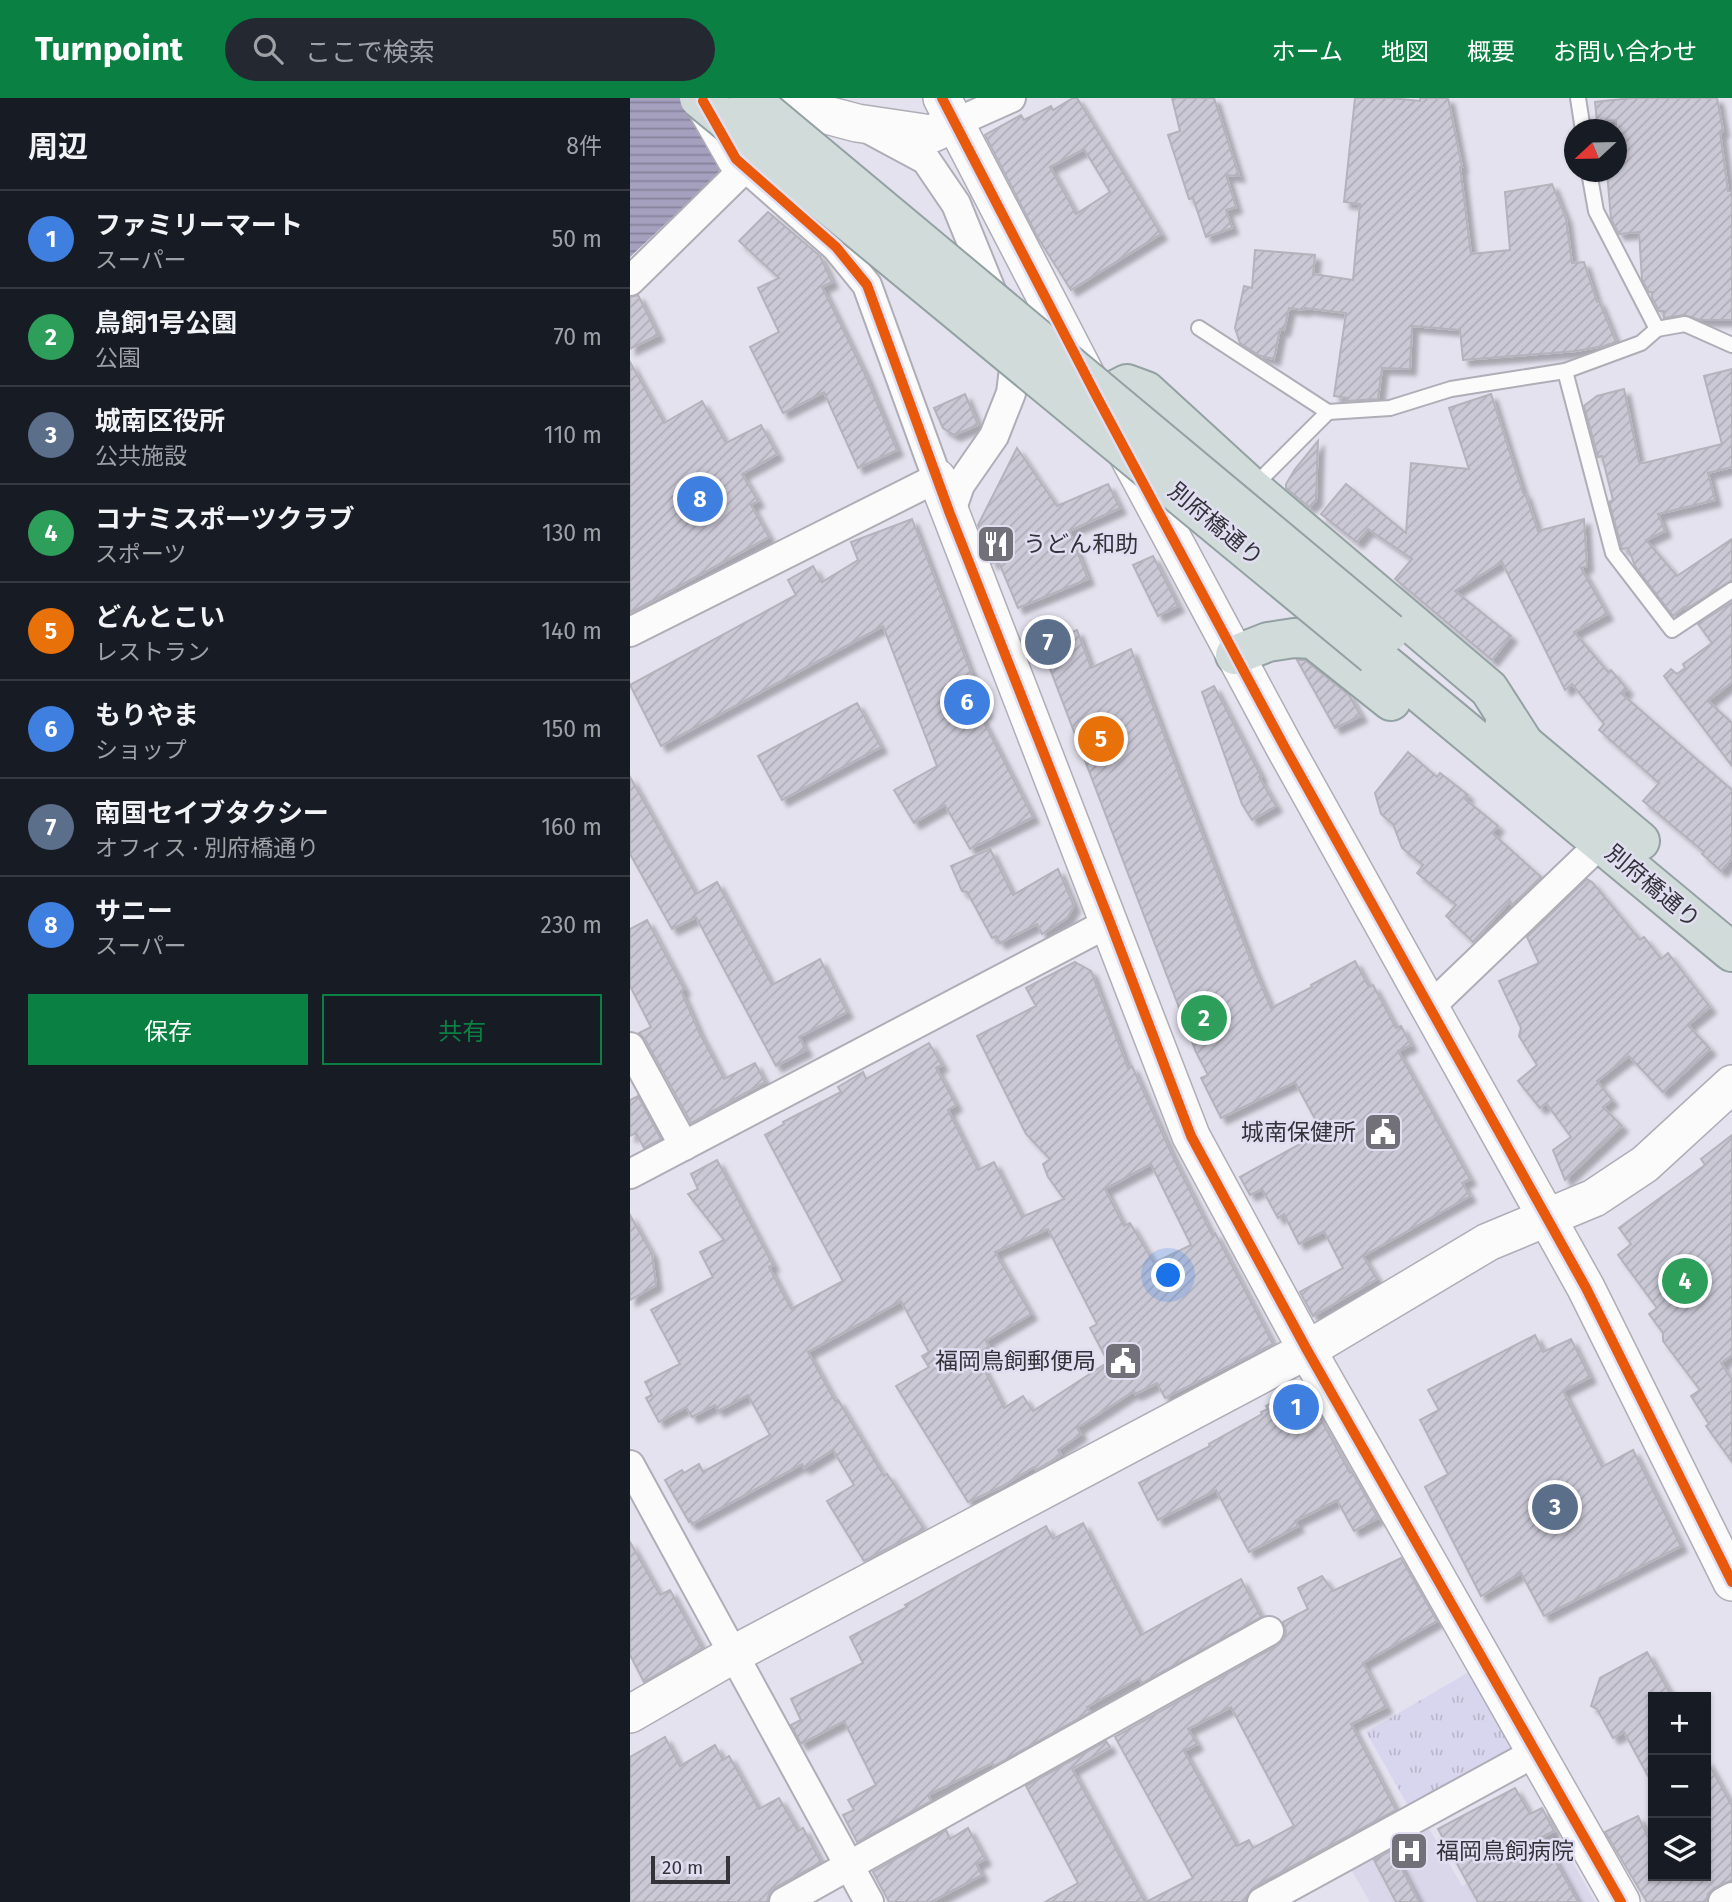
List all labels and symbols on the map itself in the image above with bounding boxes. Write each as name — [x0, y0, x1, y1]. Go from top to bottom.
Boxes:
north arrow — [1564, 119, 1627, 182]
pin: 8 — [677, 473, 723, 525]
street label: 別府橋通り — [1163, 476, 1269, 572]
restaurant icon: うどん和助 — [975, 523, 1017, 565]
place label: うどん和助 — [1023, 530, 1138, 558]
pin: 7 — [1025, 616, 1071, 668]
pin: 6 — [944, 676, 990, 728]
pin: 5 — [1078, 713, 1124, 765]
street label: 別府橋通り — [1600, 838, 1706, 934]
pin: 2 — [1181, 992, 1227, 1044]
public building icon: 城南保健所 — [1362, 1111, 1404, 1153]
place label: 城南保健所 — [1241, 1118, 1356, 1146]
pin: 4 — [1662, 1255, 1708, 1307]
your location — [1151, 1258, 1185, 1292]
public building icon: 福岡鳥飼郵便局 — [1102, 1340, 1144, 1382]
place label: 福岡鳥飼郵便局 — [935, 1347, 1096, 1375]
pin: 1 — [1273, 1381, 1319, 1433]
pin: 3 — [1532, 1481, 1578, 1533]
hospital icon: 福岡鳥飼病院 — [1388, 1830, 1430, 1872]
place label: 福岡鳥飼病院 — [1436, 1837, 1574, 1865]
scale bar — [651, 1853, 730, 1885]

